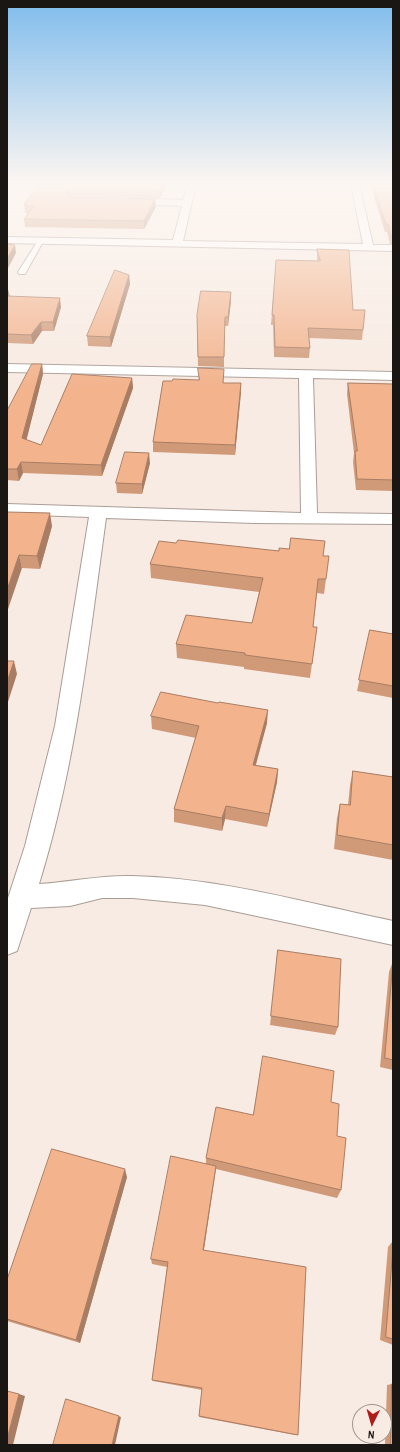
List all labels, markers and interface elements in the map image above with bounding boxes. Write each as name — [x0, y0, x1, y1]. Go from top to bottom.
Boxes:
north arrow — [352, 1404, 392, 1444]
text: N — [367, 1428, 375, 1442]

